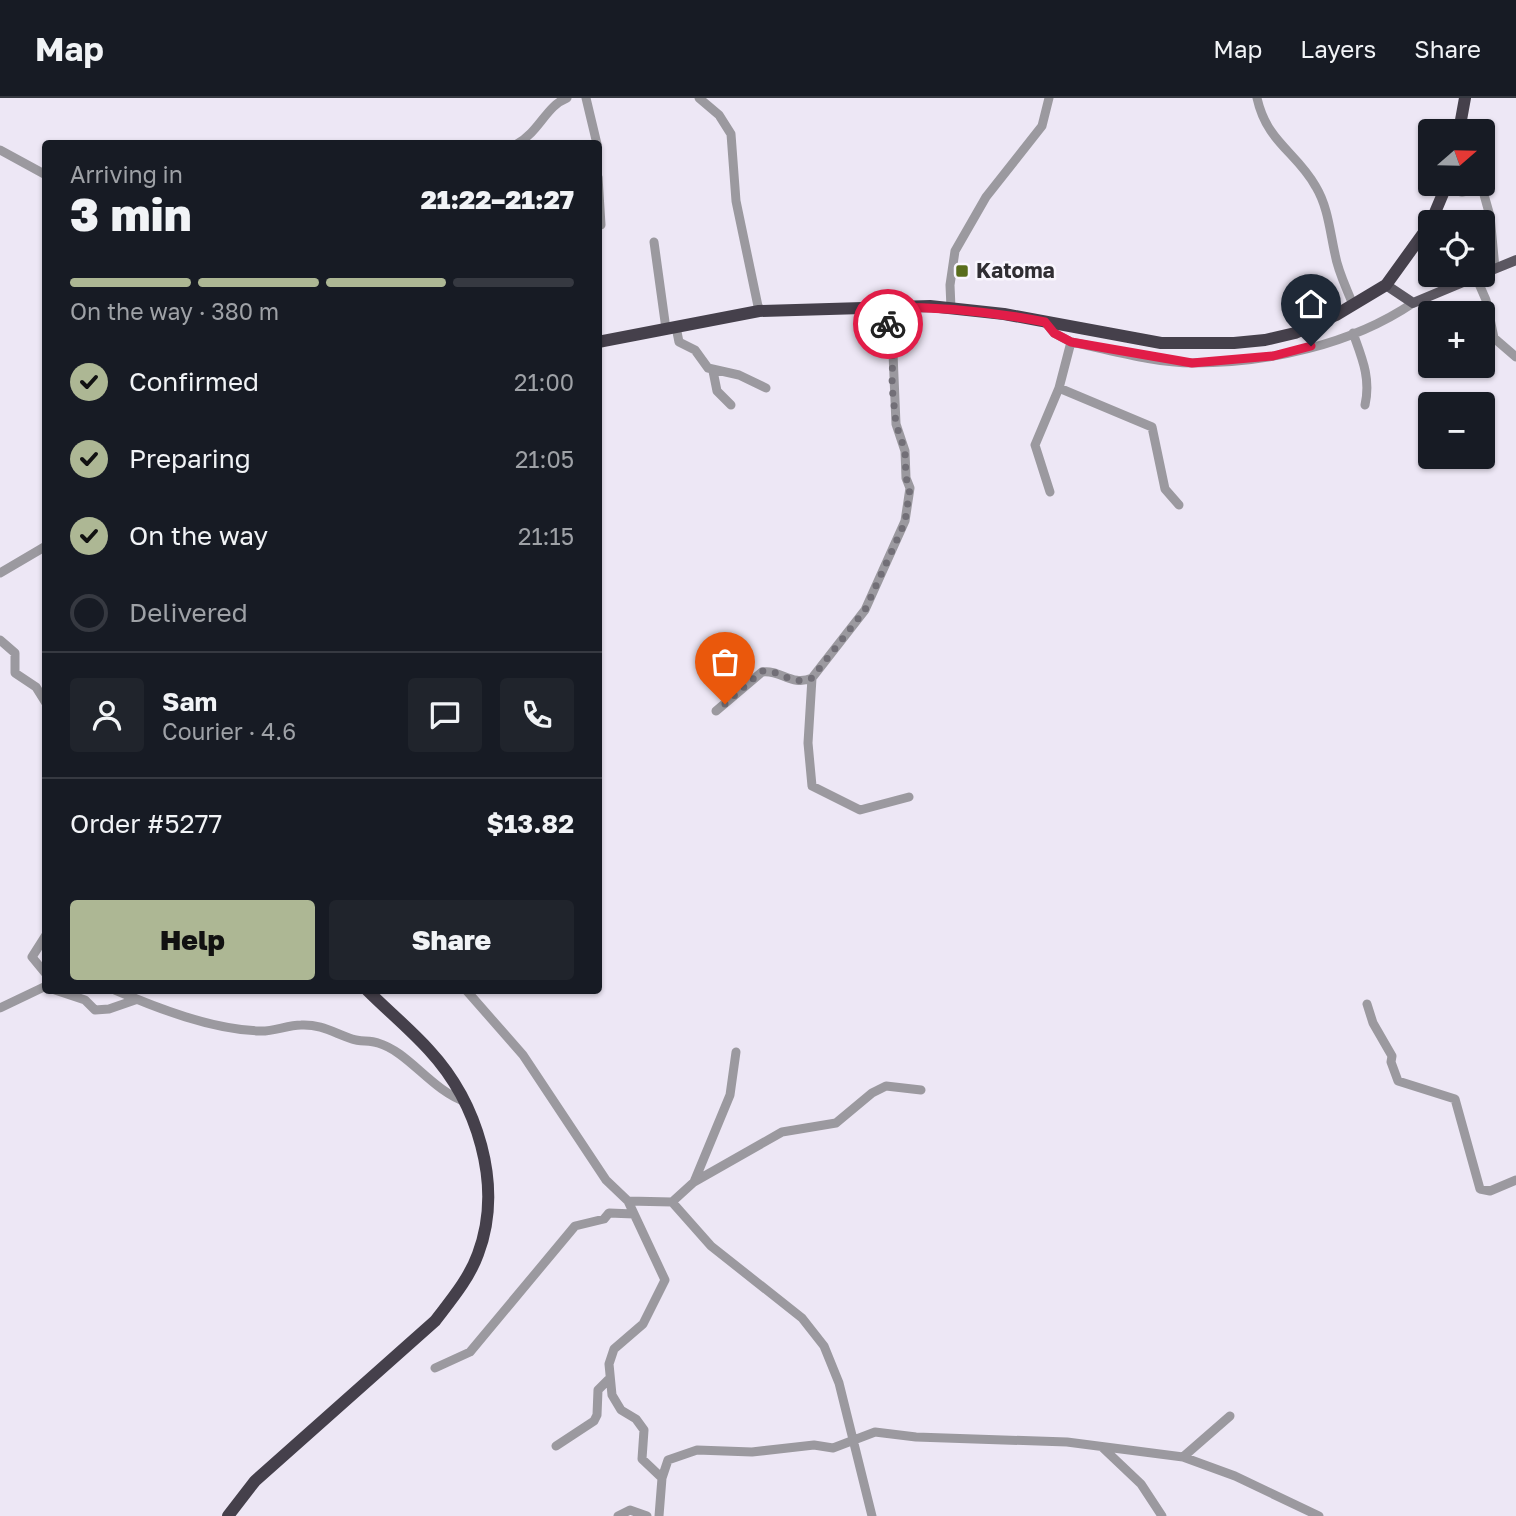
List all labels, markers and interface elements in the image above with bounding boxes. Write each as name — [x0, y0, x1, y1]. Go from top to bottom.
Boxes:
text: Map — [35, 29, 104, 68]
text: Map — [1213, 34, 1262, 63]
text: Layers — [1300, 34, 1376, 63]
text: Share — [1414, 34, 1481, 63]
north arrow — [1418, 119, 1494, 196]
map controls — [1418, 119, 1495, 469]
text: Arriving in — [70, 160, 183, 188]
text: 21:22–21:27 — [421, 184, 574, 215]
text: 3 min — [70, 186, 192, 241]
button: locate — [1418, 210, 1495, 287]
place label: Katoma — [976, 257, 1055, 283]
marker: Katoma — [954, 263, 970, 279]
pin — [1281, 274, 1341, 346]
icon: home — [1292, 285, 1330, 323]
courier — [853, 289, 923, 359]
text: On the way · 380 m — [70, 297, 279, 325]
button: + — [1418, 301, 1495, 378]
icon: bike — [869, 305, 907, 343]
icon: check — [70, 363, 108, 401]
text: Confirmed — [129, 366, 259, 397]
text: 21:00 — [514, 368, 574, 396]
button: − — [1418, 392, 1495, 469]
icon: check — [70, 440, 108, 478]
text: Preparing — [129, 443, 251, 474]
text: 21:05 — [515, 445, 574, 473]
icon: check — [70, 517, 108, 555]
text: On the way — [129, 520, 268, 551]
text: 21:15 — [518, 522, 574, 550]
text: Delivered — [129, 597, 248, 628]
pin — [695, 632, 755, 704]
icon: bag — [706, 643, 744, 681]
button: person — [70, 678, 144, 752]
button: chat — [408, 678, 482, 752]
button: phone — [500, 678, 574, 752]
text: Sam — [162, 686, 217, 717]
text: Courier · 4.6 — [162, 717, 296, 745]
text: Order #5277 — [70, 808, 222, 839]
text: $13.82 — [487, 808, 574, 839]
button: Help — [70, 900, 315, 980]
button: Share — [329, 900, 574, 980]

